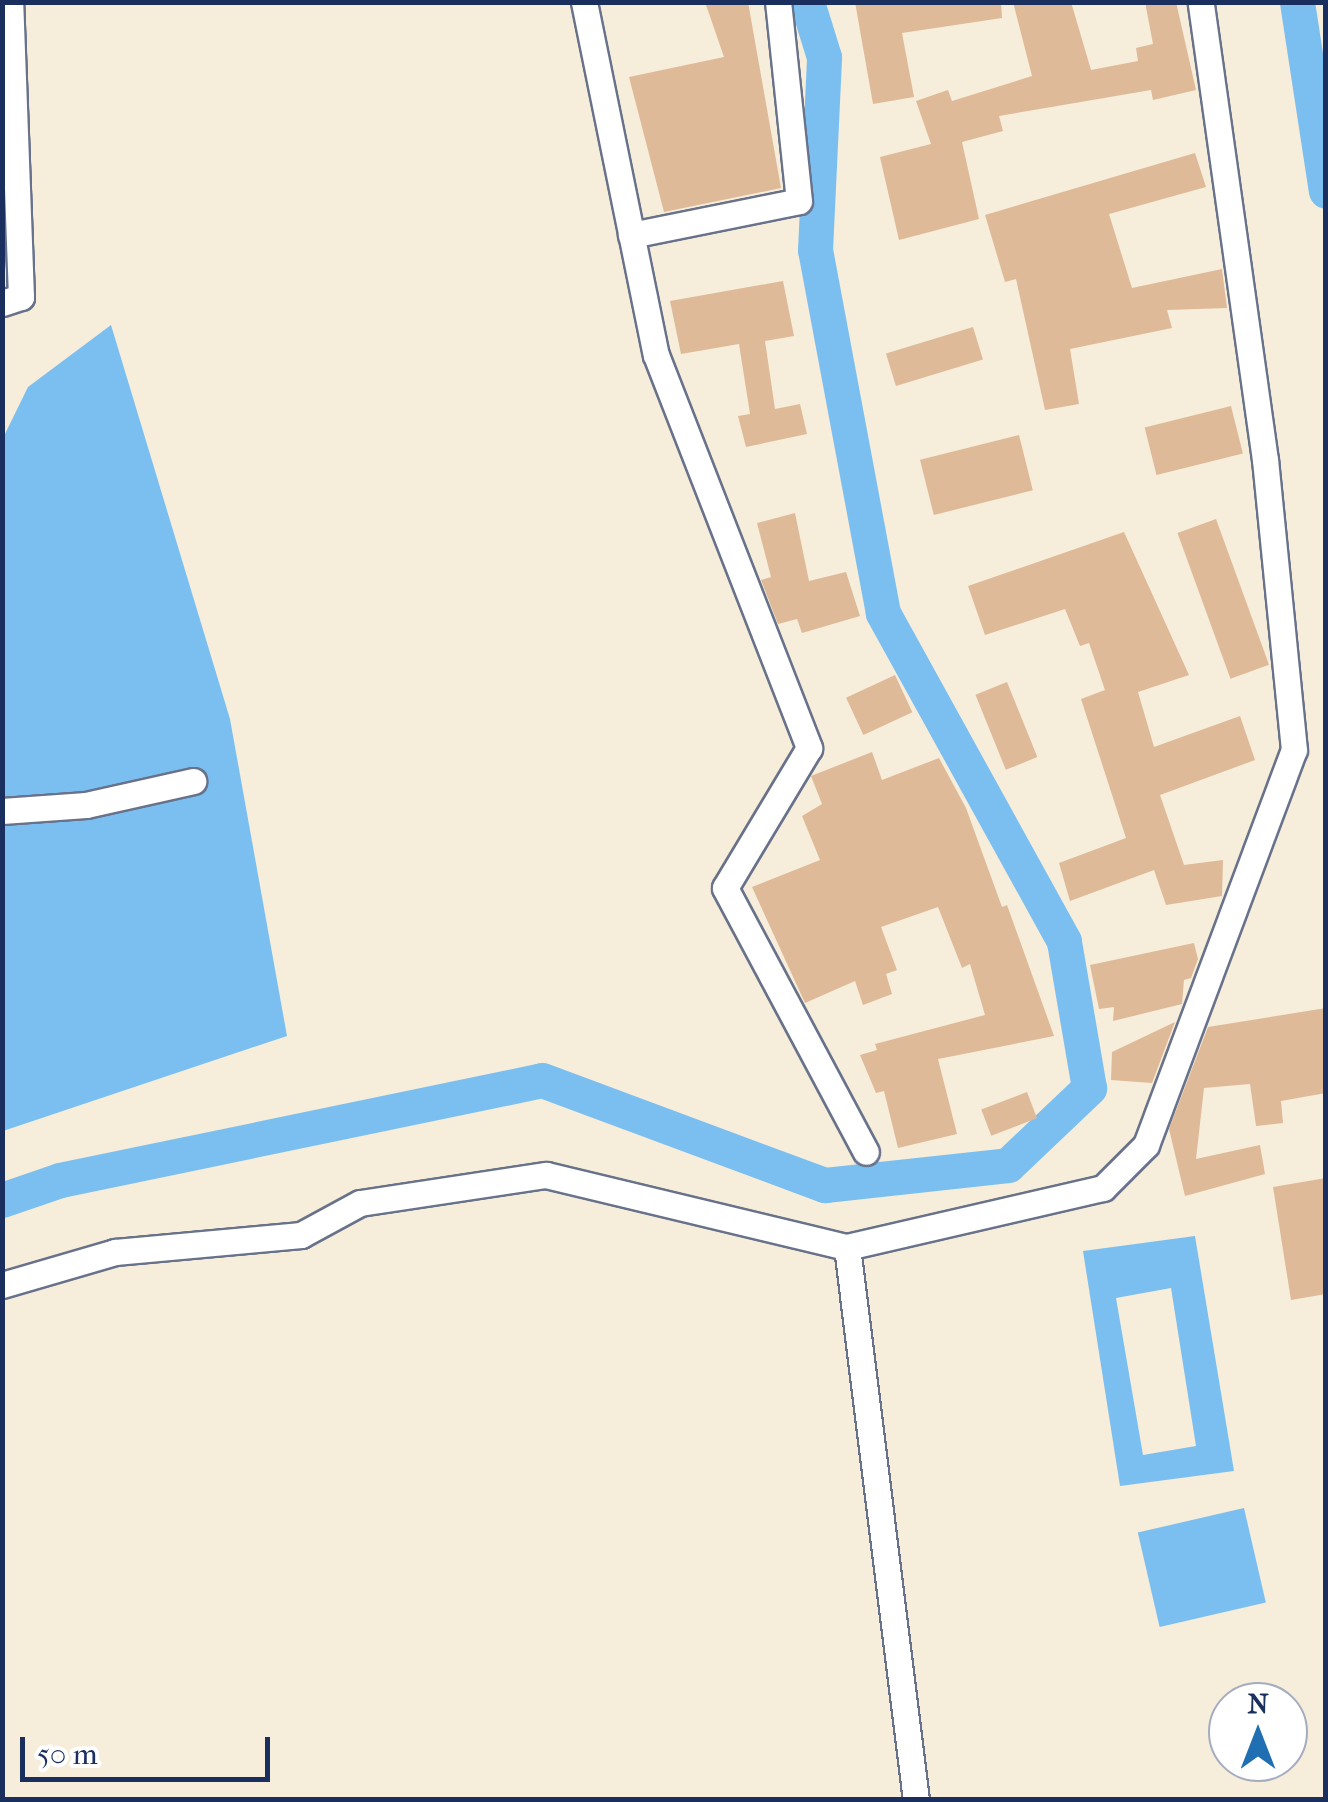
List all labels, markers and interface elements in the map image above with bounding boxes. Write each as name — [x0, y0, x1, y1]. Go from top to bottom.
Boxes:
north arrow — [1208, 1682, 1308, 1782]
text: N — [1247, 1687, 1269, 1720]
scale bar — [25, 1717, 275, 1779]
text: 50 m — [37, 1737, 98, 1772]

